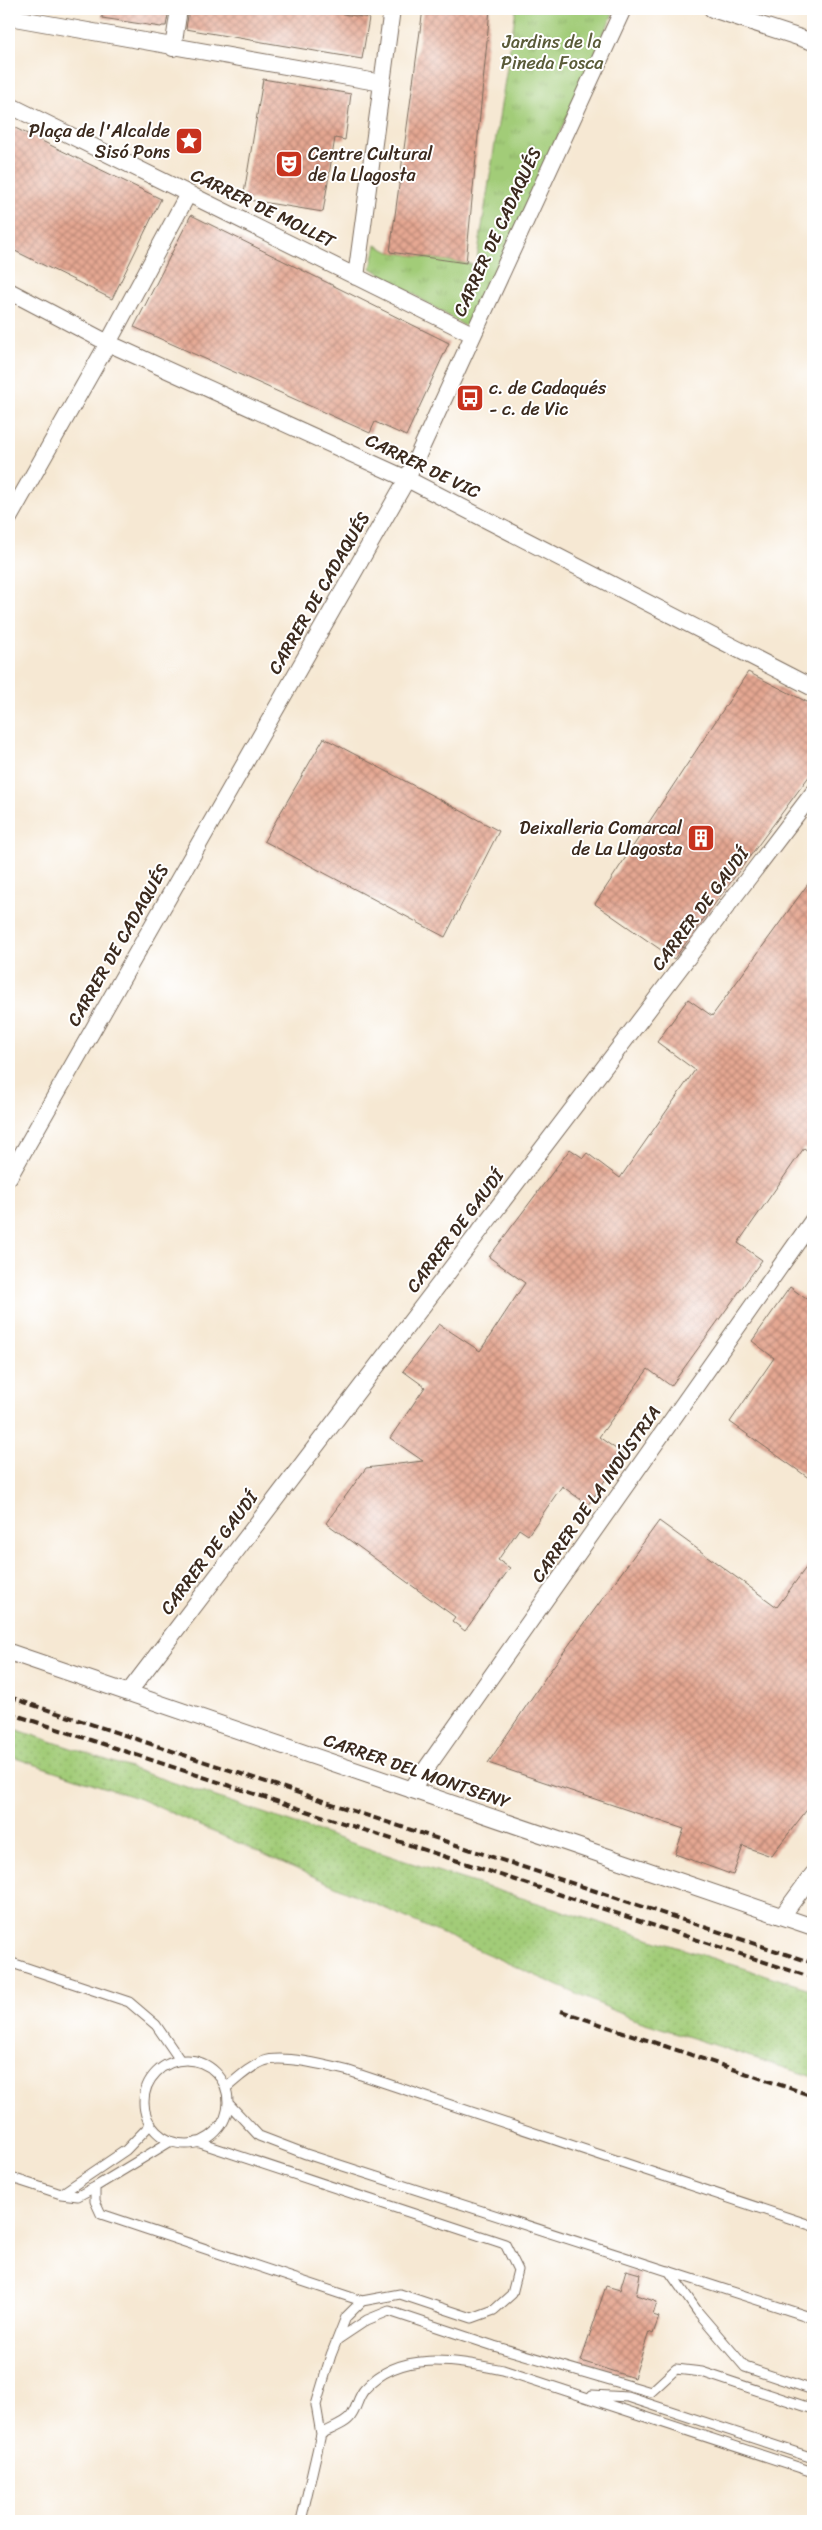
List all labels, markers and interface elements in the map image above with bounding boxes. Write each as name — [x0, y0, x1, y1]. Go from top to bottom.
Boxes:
park label: Jardins de la Pineda Fosca — [501, 26, 604, 79]
place label: Plaça de l'Alcalde Sisó Pons — [29, 115, 171, 168]
place icon: Plaça de l'Alcalde Sisó Pons — [174, 126, 204, 156]
place label: Centre Cultural de la Llagosta — [308, 138, 433, 191]
street label: CARRER DE CADAQUÉS — [444, 142, 550, 322]
theatre icon: Centre Cultural de la Llagosta — [274, 149, 304, 179]
street label: CARRER DE MOLLET — [185, 159, 342, 257]
place label: c. de Cadaqués - c. de Vic — [489, 372, 607, 425]
bus stop icon: c. de Cadaqués - c. de Vic — [455, 383, 485, 413]
street label: CARRER DE VIC — [360, 424, 487, 508]
street label: CARRER DE CADAQUÉS — [259, 505, 379, 680]
place label: Deixalleria Comarcal de La Llagosta — [519, 812, 683, 865]
building icon: Deixalleria Comarcal de La Llagosta — [686, 823, 716, 853]
street label: CARRER DE GAUDÍ — [643, 839, 759, 978]
street label: CARRER DE CADAQUÉS — [58, 857, 178, 1032]
street label: CARRER DE GAUDÍ — [398, 1161, 514, 1300]
street label: CARRER DE LA INDÚSTRIA — [522, 1399, 670, 1589]
street label: CARRER DE GAUDÍ — [152, 1483, 268, 1622]
street label: CARRER DEL MONTSENY — [319, 1724, 516, 1818]

